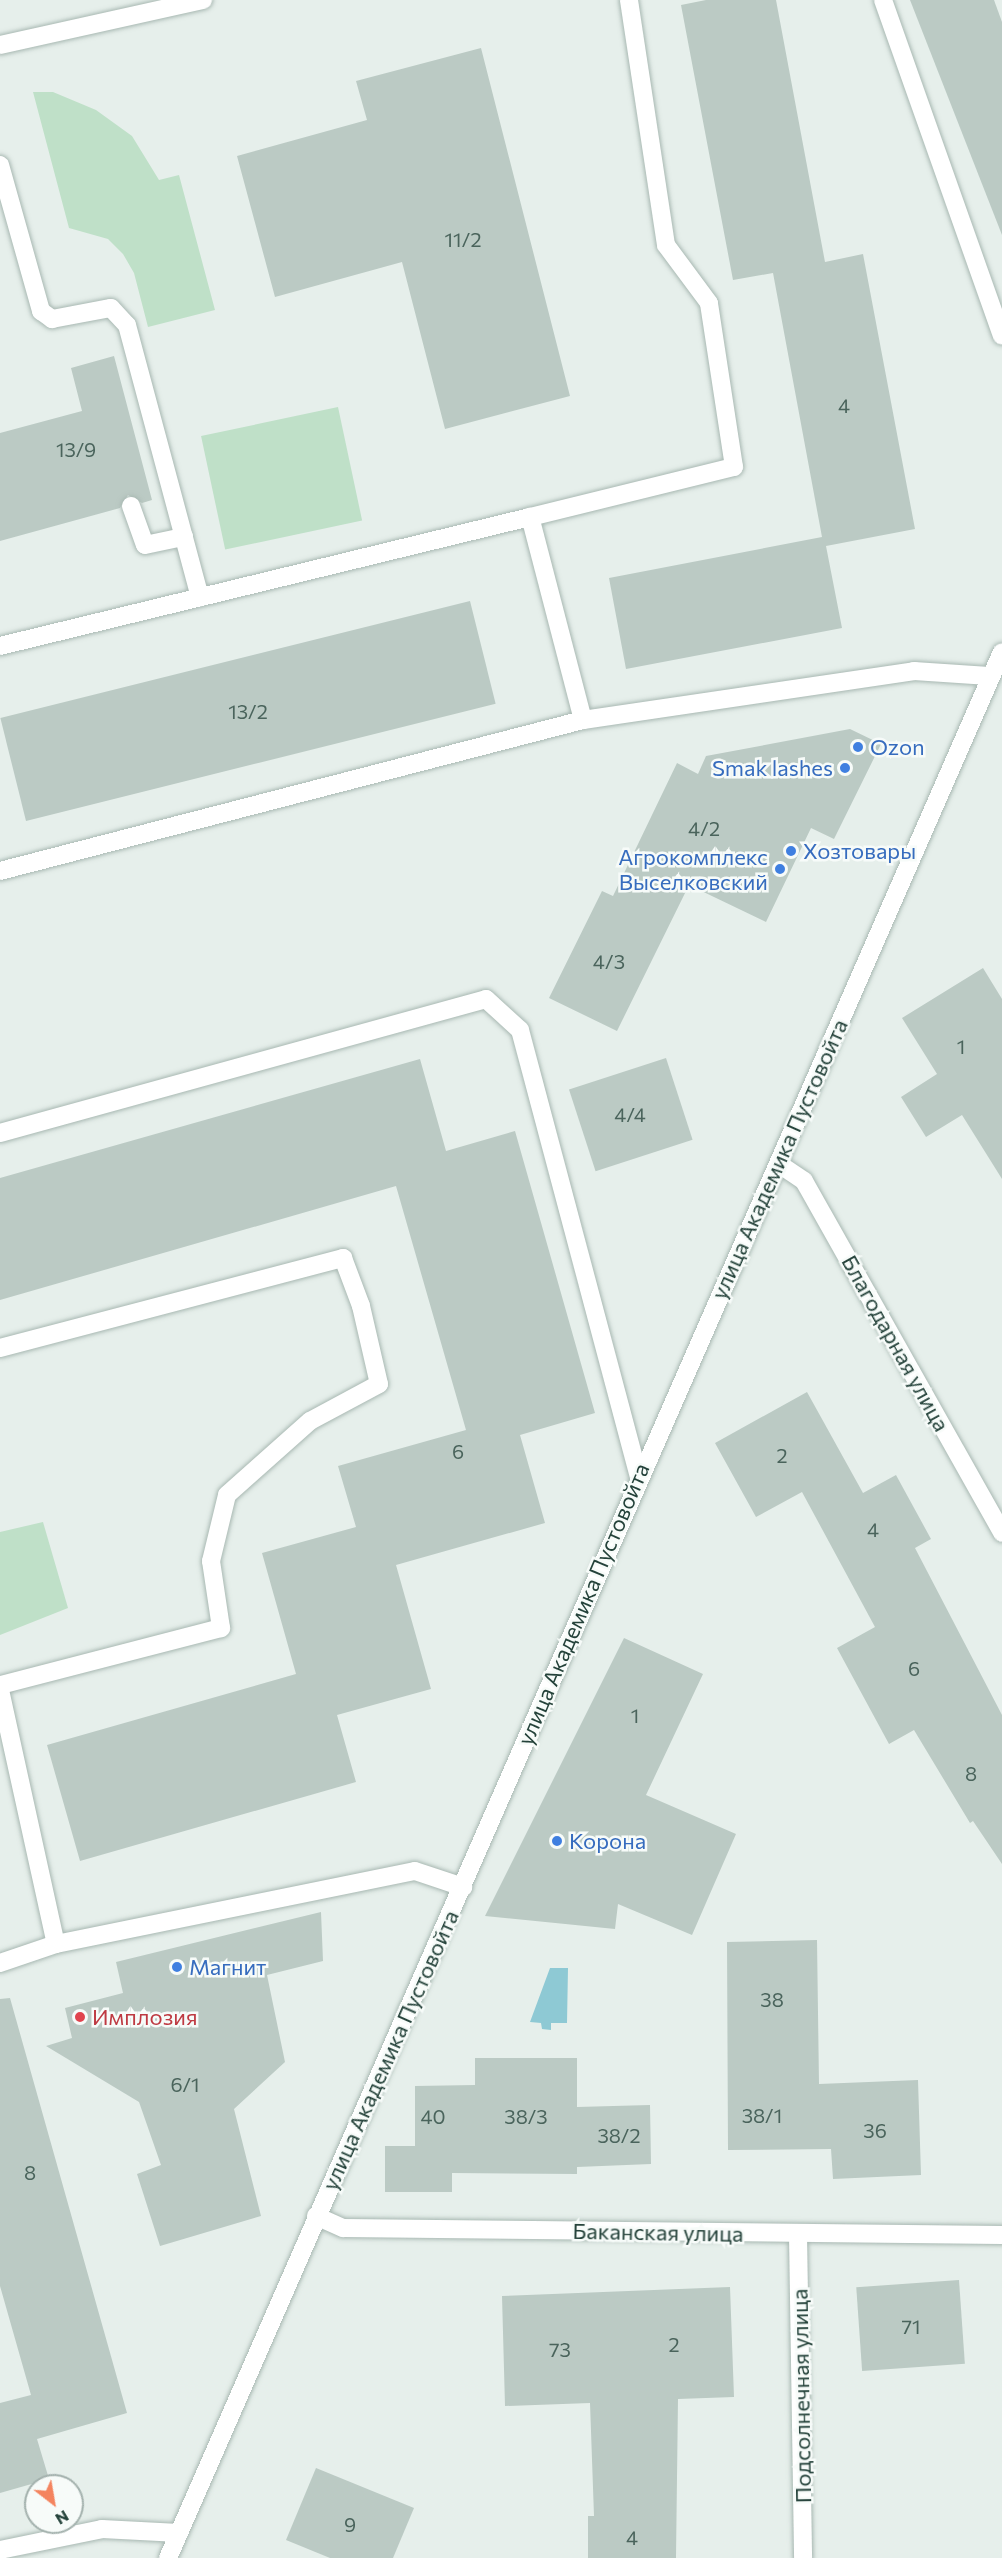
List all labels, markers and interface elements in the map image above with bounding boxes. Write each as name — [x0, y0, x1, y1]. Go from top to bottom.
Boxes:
house number: 11/2 — [444, 227, 482, 251]
house number: 4 — [838, 393, 850, 417]
house number: 13/9 — [56, 437, 96, 461]
house number: 13/2 — [228, 699, 268, 723]
place label: Ozon — [870, 734, 925, 760]
marker: Ozon — [851, 740, 865, 754]
place label: Smak lashes — [712, 755, 833, 781]
marker: Smak lashes — [838, 761, 852, 775]
house number: 4/2 — [688, 816, 720, 840]
place label: Хозтовары — [803, 838, 916, 864]
place label: Агрокомплекс Выселковский — [618, 843, 768, 894]
marker: Хозтовары — [784, 844, 798, 858]
marker: Агрокомплекс Выселковский — [773, 862, 787, 876]
house number: 4/3 — [593, 949, 625, 973]
street label: улица Академика Пустовойта — [705, 1015, 853, 1303]
house number: 1 — [957, 1034, 965, 1058]
house number: 4/4 — [614, 1102, 646, 1126]
street label: Благодарная улица — [837, 1250, 955, 1436]
house number: 6 — [452, 1439, 464, 1463]
house number: 2 — [776, 1443, 788, 1467]
street label: улица Академика Пустовойта — [512, 1459, 654, 1749]
house number: 4 — [867, 1517, 879, 1541]
house number: 6 — [908, 1656, 920, 1680]
house number: 1 — [631, 1703, 639, 1727]
house number: 8 — [965, 1761, 977, 1785]
place label: Корона — [569, 1828, 646, 1854]
marker: Корона — [550, 1834, 564, 1848]
street label: улица Академика Пустовойта — [316, 1906, 464, 2194]
place label: Магнит — [189, 1954, 266, 1980]
marker: Магнит — [170, 1960, 184, 1974]
house number: 38 — [760, 1987, 784, 2011]
place label: Имплозия — [92, 2004, 197, 2030]
marker: Имплозия — [73, 2010, 87, 2024]
house number: 6/1 — [170, 2072, 200, 2096]
house number: 38/1 — [742, 2103, 782, 2127]
house number: 40 — [420, 2104, 446, 2128]
house number: 38/3 — [504, 2104, 548, 2128]
house number: 36 — [863, 2118, 887, 2142]
house number: 38/2 — [597, 2123, 641, 2147]
house number: 8 — [24, 2160, 36, 2184]
street label: Баканская улица — [572, 2217, 744, 2247]
street label: Подсолнечная улица — [786, 2289, 816, 2503]
house number: 71 — [901, 2314, 921, 2338]
house number: 2 — [668, 2332, 680, 2356]
house number: 73 — [549, 2337, 571, 2361]
north arrow — [24, 2474, 84, 2534]
text: N — [52, 2507, 73, 2529]
house number: 9 — [344, 2512, 356, 2536]
house number: 4 — [626, 2525, 638, 2549]

